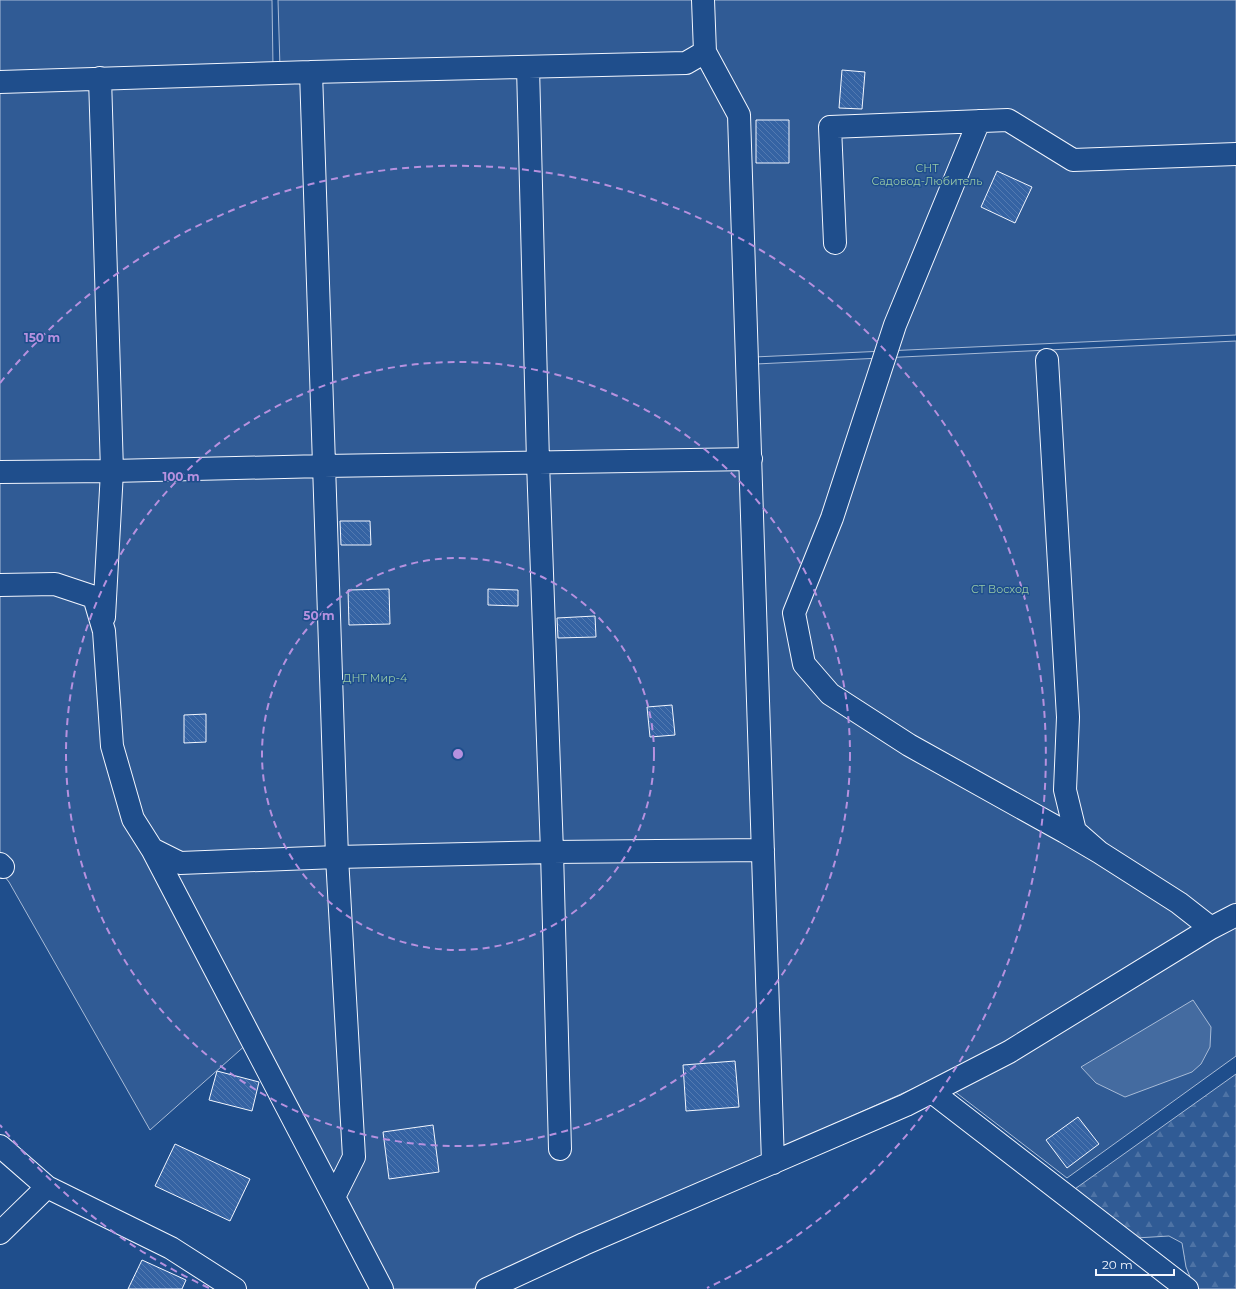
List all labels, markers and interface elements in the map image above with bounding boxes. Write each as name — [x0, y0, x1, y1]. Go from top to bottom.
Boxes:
park label: СНТ Садовод-Любитель — [872, 161, 982, 188]
text: 150 m — [24, 330, 60, 345]
text: 100 m — [163, 469, 199, 484]
park label: СТ Восход — [971, 582, 1029, 596]
text: 50 m — [303, 608, 335, 623]
park label: ДНТ Мир-4 — [343, 671, 408, 685]
centre of rings — [451, 747, 465, 761]
scale bar — [1096, 1251, 1174, 1277]
text: 20 m — [1102, 1257, 1133, 1272]

